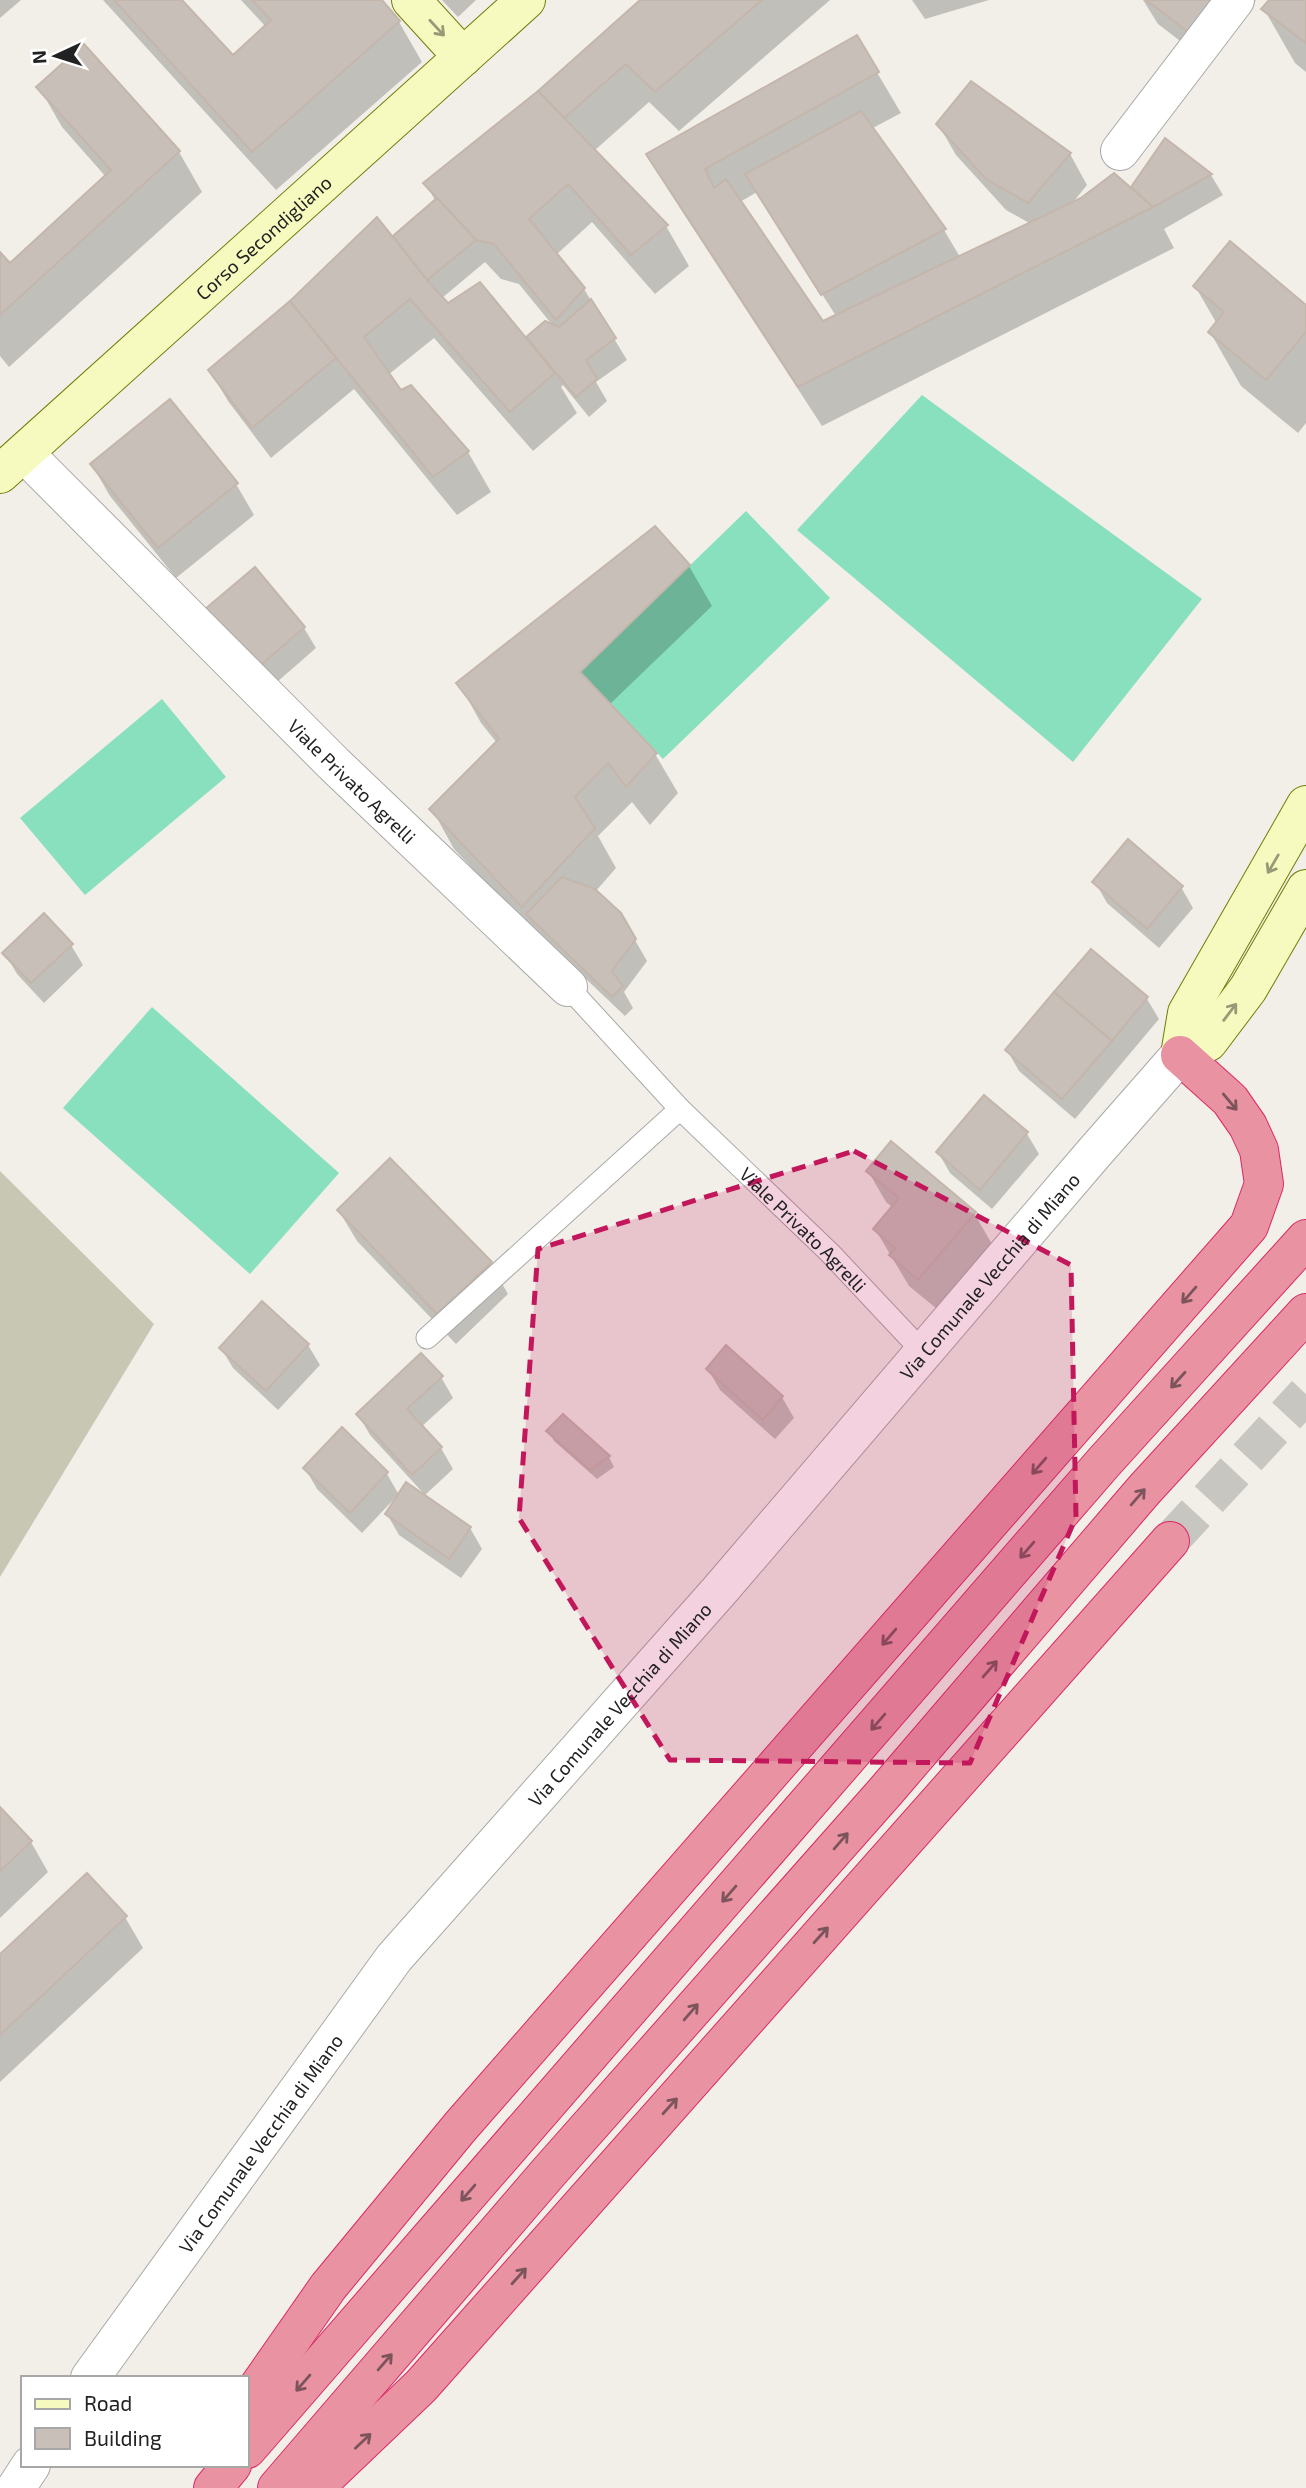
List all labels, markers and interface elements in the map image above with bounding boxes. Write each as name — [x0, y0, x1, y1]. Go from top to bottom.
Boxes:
one-way arrow — [429, 19, 445, 37]
north arrow — [21, 21, 91, 91]
text: N — [27, 50, 50, 65]
street label: Corso Secondigliano — [190, 170, 336, 304]
street label: Viale Privato Agrelli — [284, 714, 421, 848]
one-way arrow — [1266, 854, 1280, 874]
one-way arrow — [1223, 1003, 1238, 1022]
one-way arrow — [1222, 1092, 1238, 1110]
street label: Viale Privato Agrelli — [736, 1162, 872, 1296]
street label: Via Comunale Vecchia di Miano — [894, 1168, 1084, 1384]
one-way arrow — [1181, 1286, 1197, 1304]
one-way arrow — [1169, 1371, 1186, 1388]
one-way arrow — [1031, 1457, 1047, 1475]
one-way arrow — [1130, 1488, 1146, 1506]
one-way arrow — [1019, 1541, 1035, 1559]
street label: Via Comunale Vecchia di Miano — [523, 1597, 716, 1811]
one-way arrow — [881, 1628, 897, 1646]
one-way arrow — [982, 1661, 998, 1679]
one-way arrow — [870, 1713, 886, 1731]
one-way arrow — [833, 1833, 849, 1851]
one-way arrow — [721, 1885, 737, 1903]
one-way arrow — [813, 1926, 829, 1944]
one-way arrow — [683, 2003, 699, 2021]
street label: Via Comunale Vecchia di Miano — [173, 2029, 347, 2257]
one-way arrow — [662, 2097, 678, 2115]
one-way arrow — [460, 2183, 476, 2201]
one-way arrow — [511, 2267, 527, 2285]
one-way arrow — [377, 2353, 393, 2371]
one-way arrow — [295, 2374, 311, 2392]
legend — [21, 2376, 248, 2467]
text: Road — [84, 2390, 132, 2415]
text: Building — [84, 2425, 162, 2450]
one-way arrow — [354, 2433, 371, 2450]

